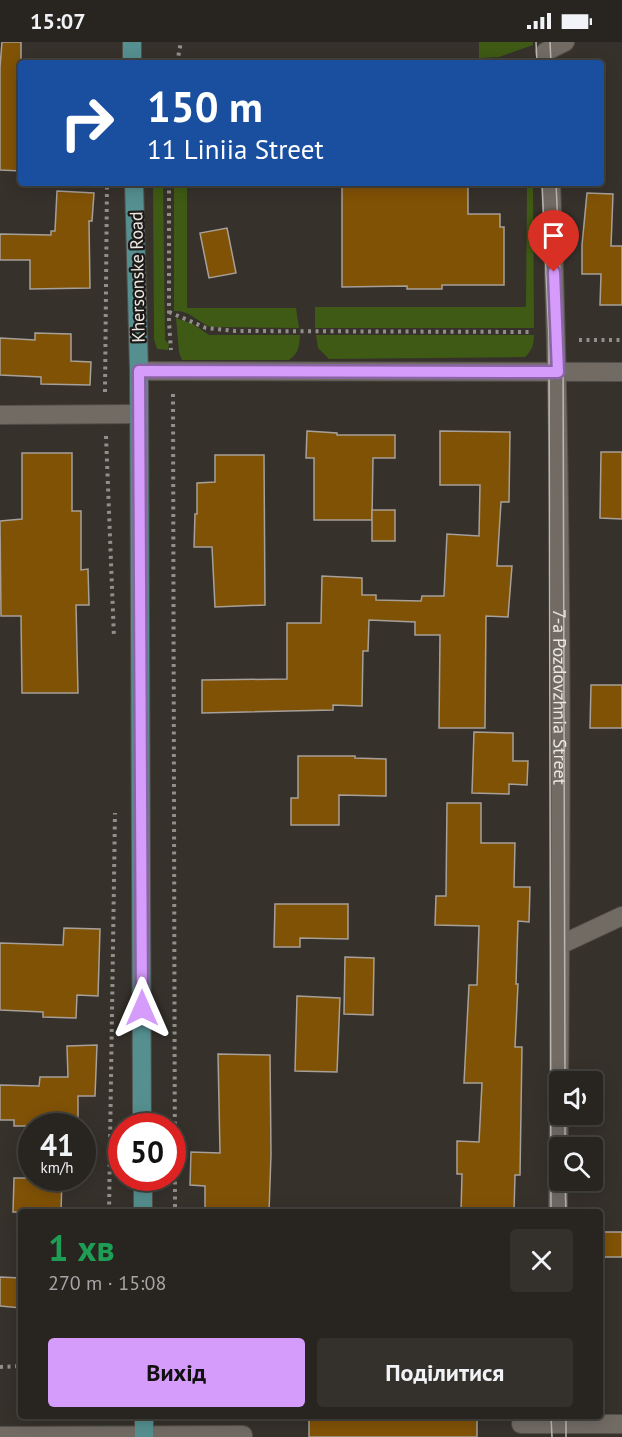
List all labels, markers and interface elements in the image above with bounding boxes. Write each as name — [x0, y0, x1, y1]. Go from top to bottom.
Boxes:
text: 15:07 — [30, 7, 86, 35]
text: 150 m — [147, 79, 263, 134]
icon: right — [48, 84, 126, 162]
text: 11 Liniia Street — [147, 132, 324, 166]
pin — [528, 210, 579, 272]
street label: Khersonske Road — [124, 211, 150, 343]
icon: arrive — [537, 219, 570, 252]
street label: 7-a Pozdovzhnia Street — [549, 609, 572, 785]
position arrow — [110, 976, 174, 1040]
map controls — [549, 1071, 603, 1191]
button: sound — [549, 1071, 603, 1125]
speed limit sign: 50 — [108, 1113, 186, 1191]
text: 41 — [40, 1125, 74, 1164]
button: search — [549, 1137, 603, 1191]
text: km/h — [41, 1158, 73, 1177]
text: 1 хв — [48, 1224, 115, 1271]
button: close — [510, 1229, 573, 1292]
text: 270 m · 15:08 — [48, 1270, 166, 1296]
button: Вихід — [48, 1338, 305, 1407]
button: Поділитися — [317, 1338, 573, 1407]

